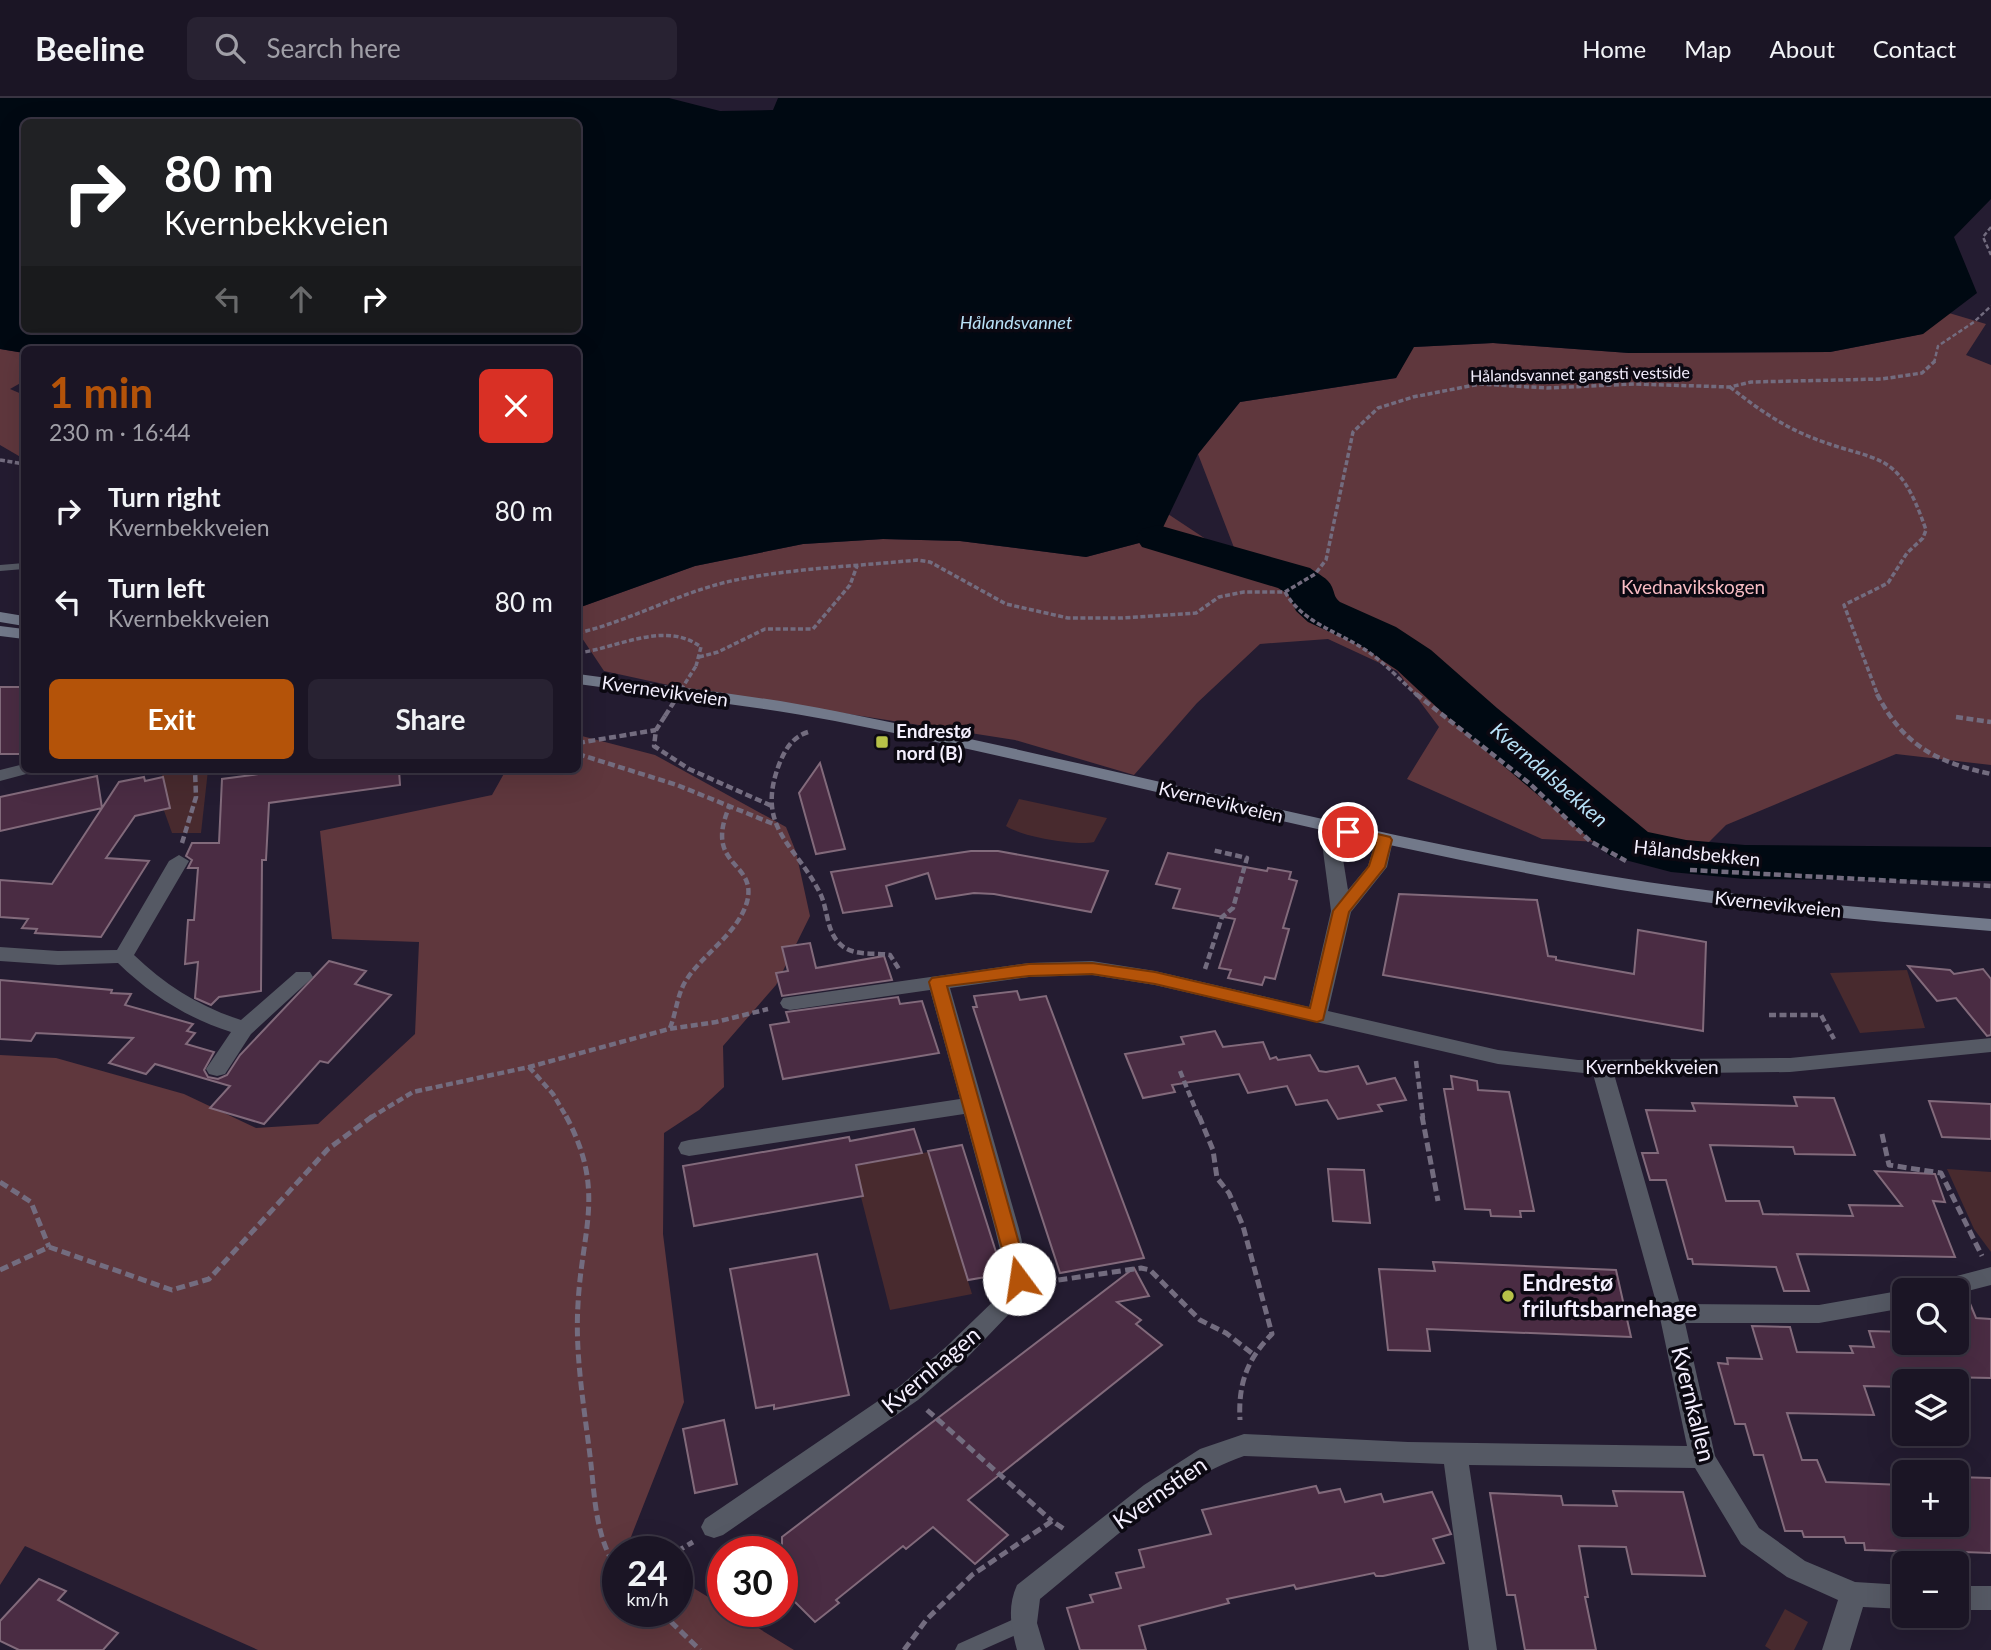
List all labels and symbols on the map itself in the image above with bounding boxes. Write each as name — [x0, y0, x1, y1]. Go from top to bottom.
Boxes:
water label: Hålandsvannet — [960, 311, 1073, 333]
street label: Hålandsvannet gangsti vestside — [1470, 362, 1690, 385]
park label: Kvednavikskogen — [1621, 575, 1765, 598]
street label: Kvernevikveien — [600, 670, 730, 711]
water label: Kverndalsbekken — [1486, 716, 1614, 831]
place label: Endrestø nord (B) — [896, 719, 972, 764]
marker: Endrestø nord (B) — [874, 734, 890, 750]
street label: Kvernevikveien — [1157, 776, 1286, 827]
pin — [1318, 802, 1378, 862]
street label: Hålandsbekken — [1633, 834, 1761, 871]
street label: Kvernevikveien — [1714, 885, 1843, 922]
street label: Kvernbekkveien — [1585, 1055, 1719, 1078]
position arrow — [982, 1242, 1056, 1316]
place label: Endrestø friluftsbarnehage — [1522, 1268, 1697, 1322]
marker: Endrestø friluftsbarnehage — [1500, 1288, 1516, 1304]
street label: Kvernhagen — [875, 1320, 985, 1419]
street label: Kvernkallen — [1666, 1343, 1722, 1464]
street label: Kvernstien — [1107, 1450, 1212, 1535]
speed limit sign: 30 — [707, 1536, 798, 1627]

